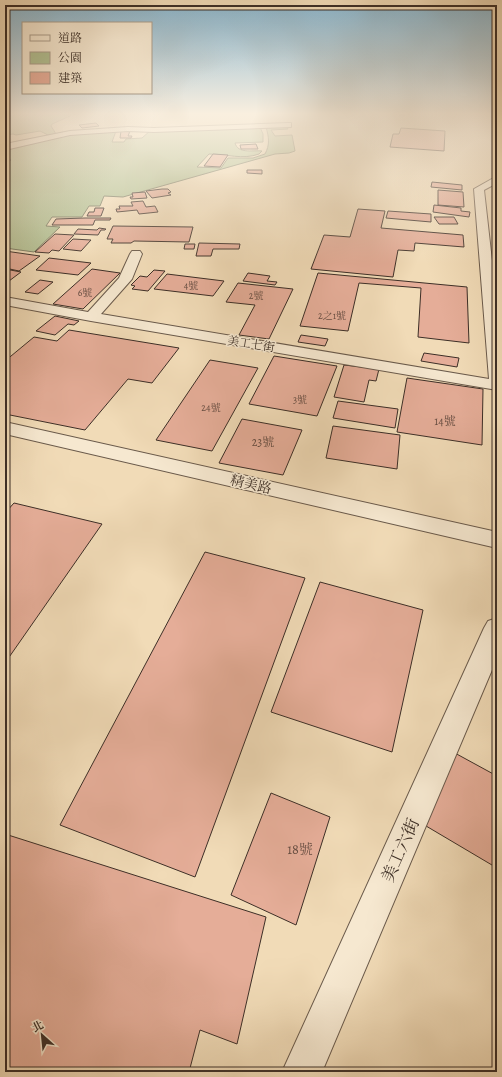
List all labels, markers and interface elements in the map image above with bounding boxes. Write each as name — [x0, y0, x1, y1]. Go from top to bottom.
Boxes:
legend — [22, 22, 152, 94]
text: 道路 — [58, 30, 82, 46]
text: 公園 — [58, 50, 82, 66]
text: 建築 — [58, 70, 82, 86]
house number: 4號 — [184, 279, 198, 292]
house number: 6號 — [78, 286, 92, 299]
house number: 2號 — [249, 289, 263, 302]
house number: 2之1號 — [318, 309, 346, 322]
street label: 美工七街 — [226, 332, 277, 356]
house number: 3號 — [293, 393, 307, 406]
house number: 24號 — [201, 401, 221, 414]
house number: 14號 — [434, 413, 456, 429]
house number: 23號 — [252, 434, 274, 450]
street label: 精美路 — [228, 471, 273, 498]
street label: 美工六街 — [376, 814, 425, 886]
house number: 18號 — [287, 840, 313, 859]
north arrow — [22, 1015, 62, 1055]
text: 北 — [29, 1017, 46, 1036]

